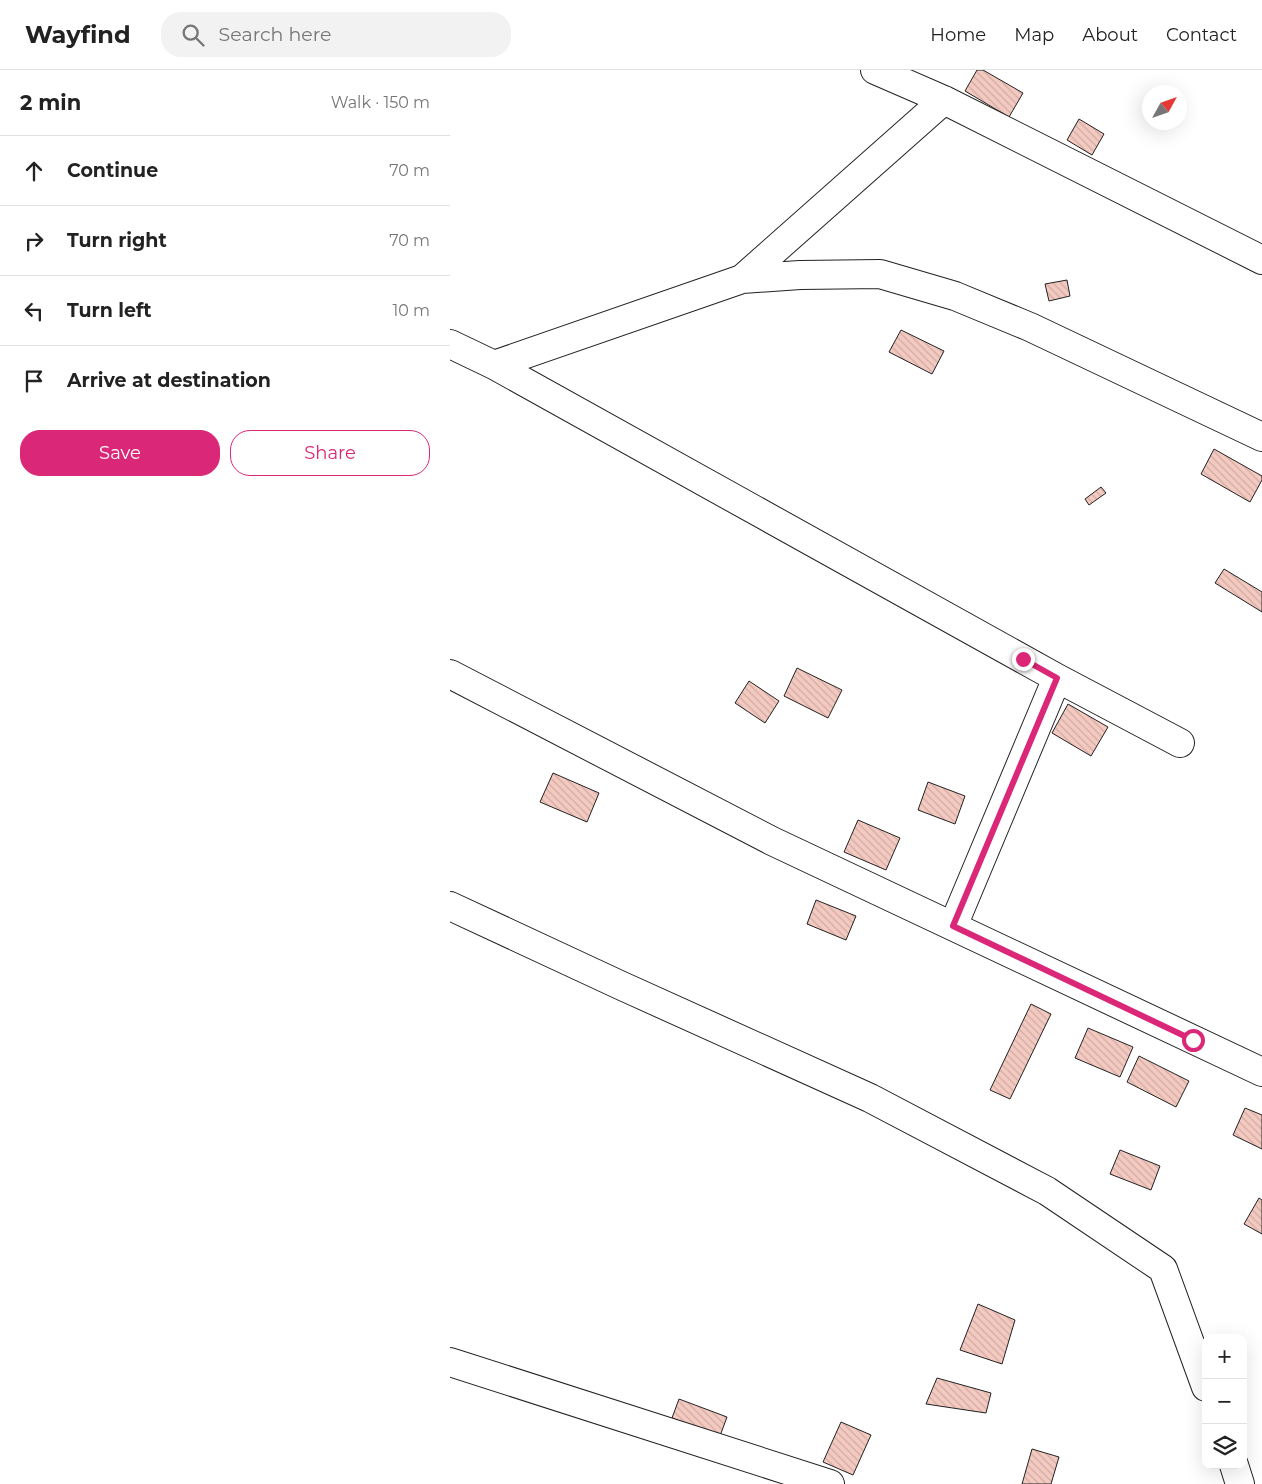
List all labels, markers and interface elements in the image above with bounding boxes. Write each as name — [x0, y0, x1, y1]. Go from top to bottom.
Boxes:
search box — [161, 12, 511, 57]
text: Wayfind — [25, 20, 131, 49]
icon: search — [179, 21, 207, 49]
text: Search here — [219, 23, 332, 46]
text: Home — [930, 24, 986, 46]
text: Map — [1014, 24, 1054, 46]
text: About — [1082, 24, 1138, 46]
text: Contact — [1166, 24, 1237, 46]
north arrow — [1142, 85, 1187, 130]
text: 2 min — [20, 90, 81, 115]
text: Walk · 150 m — [331, 93, 430, 112]
icon: ahead — [20, 157, 48, 185]
text: Continue — [67, 159, 158, 182]
text: 70 m — [389, 161, 430, 180]
icon: right — [20, 227, 48, 255]
text: Turn right — [67, 229, 167, 252]
text: 70 m — [389, 231, 430, 250]
icon: left — [20, 297, 48, 325]
text: Turn left — [67, 299, 152, 322]
text: 10 m — [392, 301, 430, 320]
icon: arrive — [20, 367, 48, 395]
text: Arrive at destination — [67, 369, 271, 392]
button: Save — [20, 430, 220, 476]
button: Share — [230, 430, 430, 476]
route end — [1012, 648, 1035, 671]
route start — [1182, 1029, 1205, 1052]
map controls — [1202, 1334, 1247, 1469]
button: + — [1202, 1334, 1247, 1379]
button: − — [1202, 1379, 1247, 1424]
button: layers — [1202, 1424, 1247, 1469]

